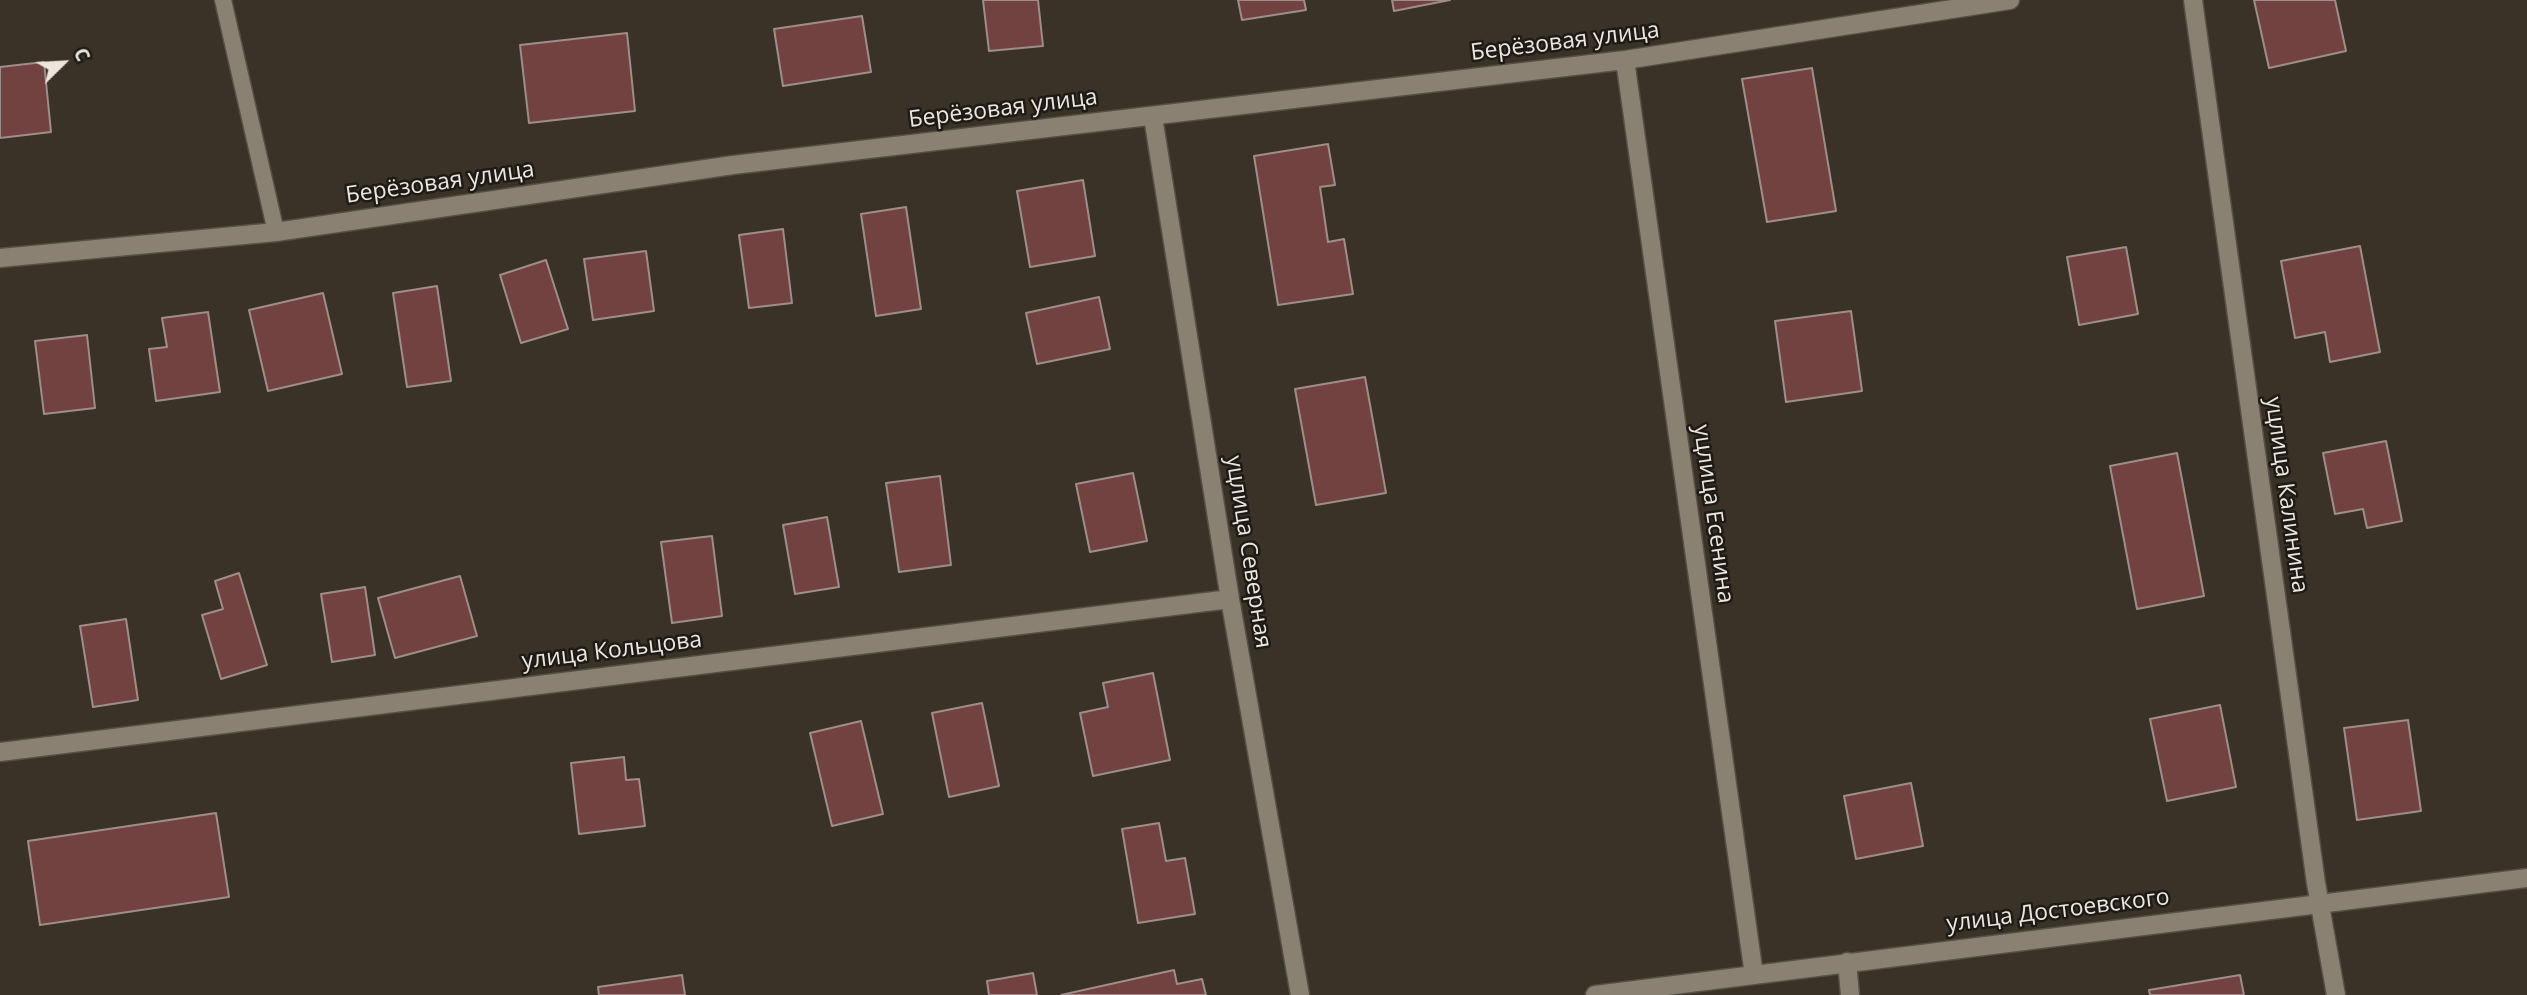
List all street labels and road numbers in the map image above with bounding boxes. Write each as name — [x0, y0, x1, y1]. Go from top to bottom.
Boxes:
street label: Берёзовая улица — [1469, 17, 1661, 67]
street label: Берёзовая улица — [907, 84, 1099, 134]
street label: Берёзовая улица — [344, 156, 536, 210]
street label: уцлица Калинина — [2259, 395, 2313, 595]
street label: уцлица Есенина — [1687, 423, 1739, 605]
street label: уцлица Северная — [1219, 454, 1277, 650]
street label: улица Кольцова — [520, 626, 704, 676]
street label: улица Достоевского — [1945, 884, 2171, 938]

